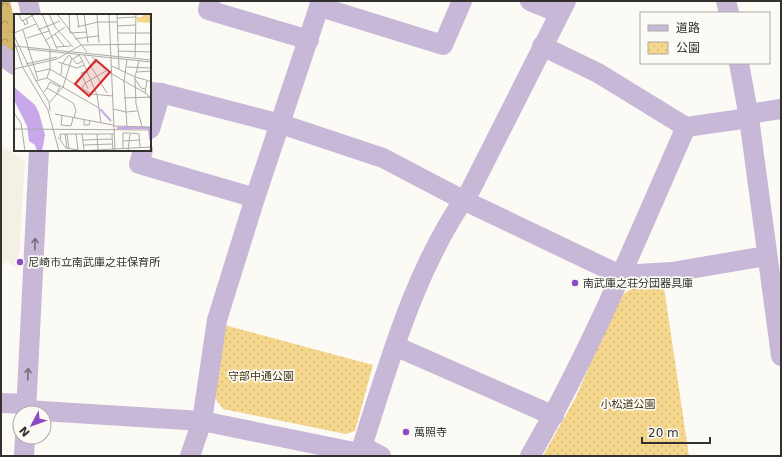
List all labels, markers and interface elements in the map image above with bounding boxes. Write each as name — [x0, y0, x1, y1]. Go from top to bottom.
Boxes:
legend — [640, 12, 770, 64]
inset map — [14, 14, 151, 151]
text: 道路 — [676, 21, 700, 35]
text: 公園 — [676, 41, 700, 55]
one-way arrow — [31, 238, 39, 251]
place label: 尼崎市立南武庫之荘保育所 — [28, 256, 161, 269]
marker: 尼崎市立南武庫之荘保育所 — [15, 257, 25, 267]
place label: 南武庫之荘分団器具庫 — [583, 277, 693, 290]
marker: 南武庫之荘分団器具庫 — [570, 278, 580, 288]
one-way arrow — [25, 368, 32, 381]
park label: 守部中通公園 — [228, 370, 294, 383]
park label: 小松道公園 — [601, 398, 656, 411]
north arrow — [12, 405, 52, 445]
scale bar — [642, 419, 710, 445]
text: N — [17, 423, 33, 439]
place label: 萬照寺 — [414, 426, 447, 439]
text: 20 m — [648, 426, 679, 440]
marker: 萬照寺 — [401, 427, 411, 437]

